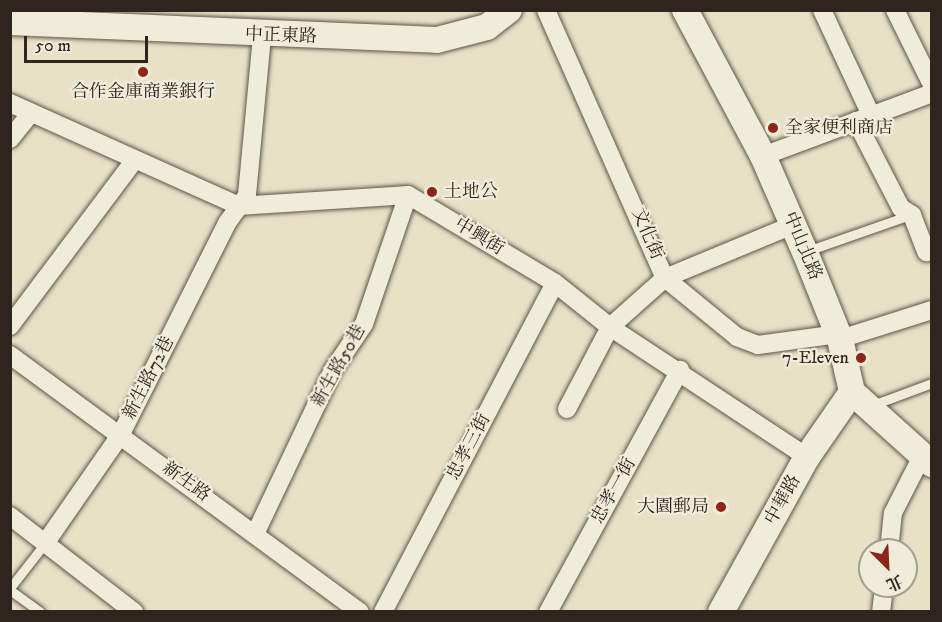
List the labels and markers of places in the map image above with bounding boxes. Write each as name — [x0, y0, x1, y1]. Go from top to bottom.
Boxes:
marker: 合作金庫商業銀行 — [136, 65, 150, 79]
place label: 合作金庫商業銀行 — [71, 81, 215, 103]
place label: 全家便利商店 — [785, 117, 893, 139]
marker: 全家便利商店 — [766, 121, 780, 135]
place label: 土地公 — [444, 181, 498, 203]
marker: 土地公 — [425, 185, 439, 199]
place label: 7-Eleven — [782, 347, 849, 369]
marker: 7-Eleven — [854, 351, 868, 365]
place label: 大園郵局 — [637, 496, 709, 518]
marker: 大園郵局 — [714, 500, 728, 514]

